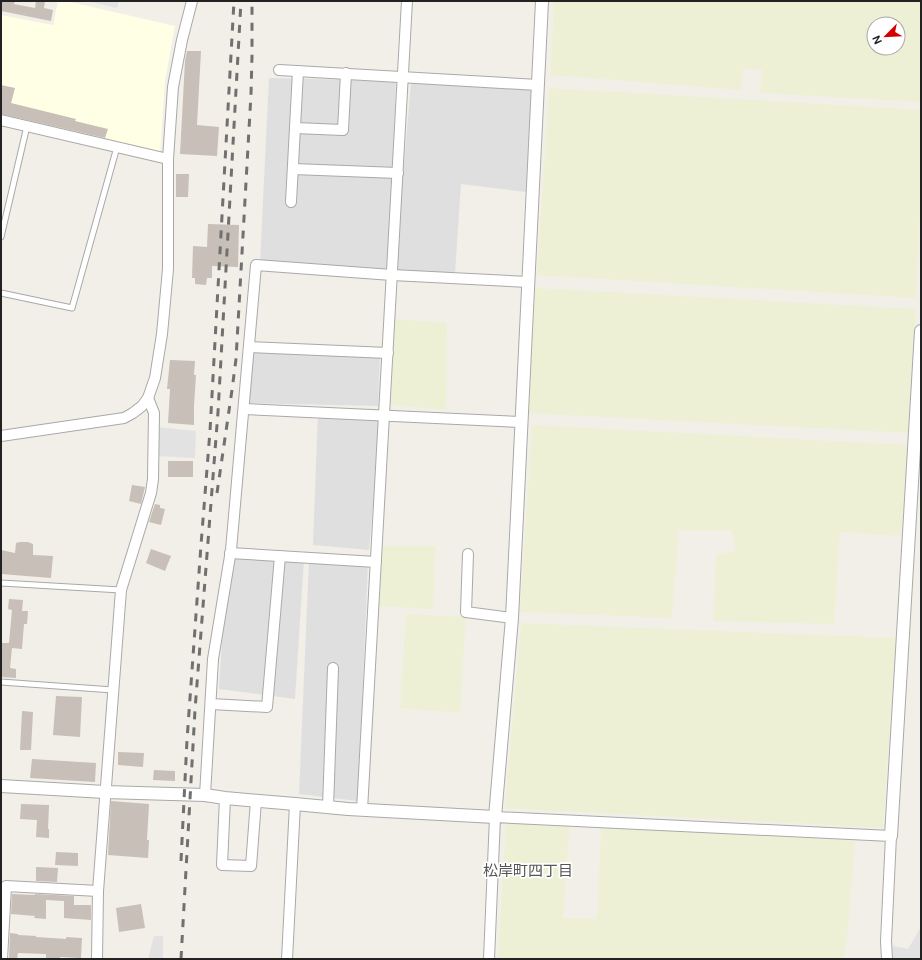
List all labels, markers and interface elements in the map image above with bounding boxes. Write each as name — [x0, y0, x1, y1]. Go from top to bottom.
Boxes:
north arrow — [866, 16, 906, 56]
text: N — [869, 34, 885, 47]
district label: 松岸町四丁目 — [483, 861, 573, 881]

